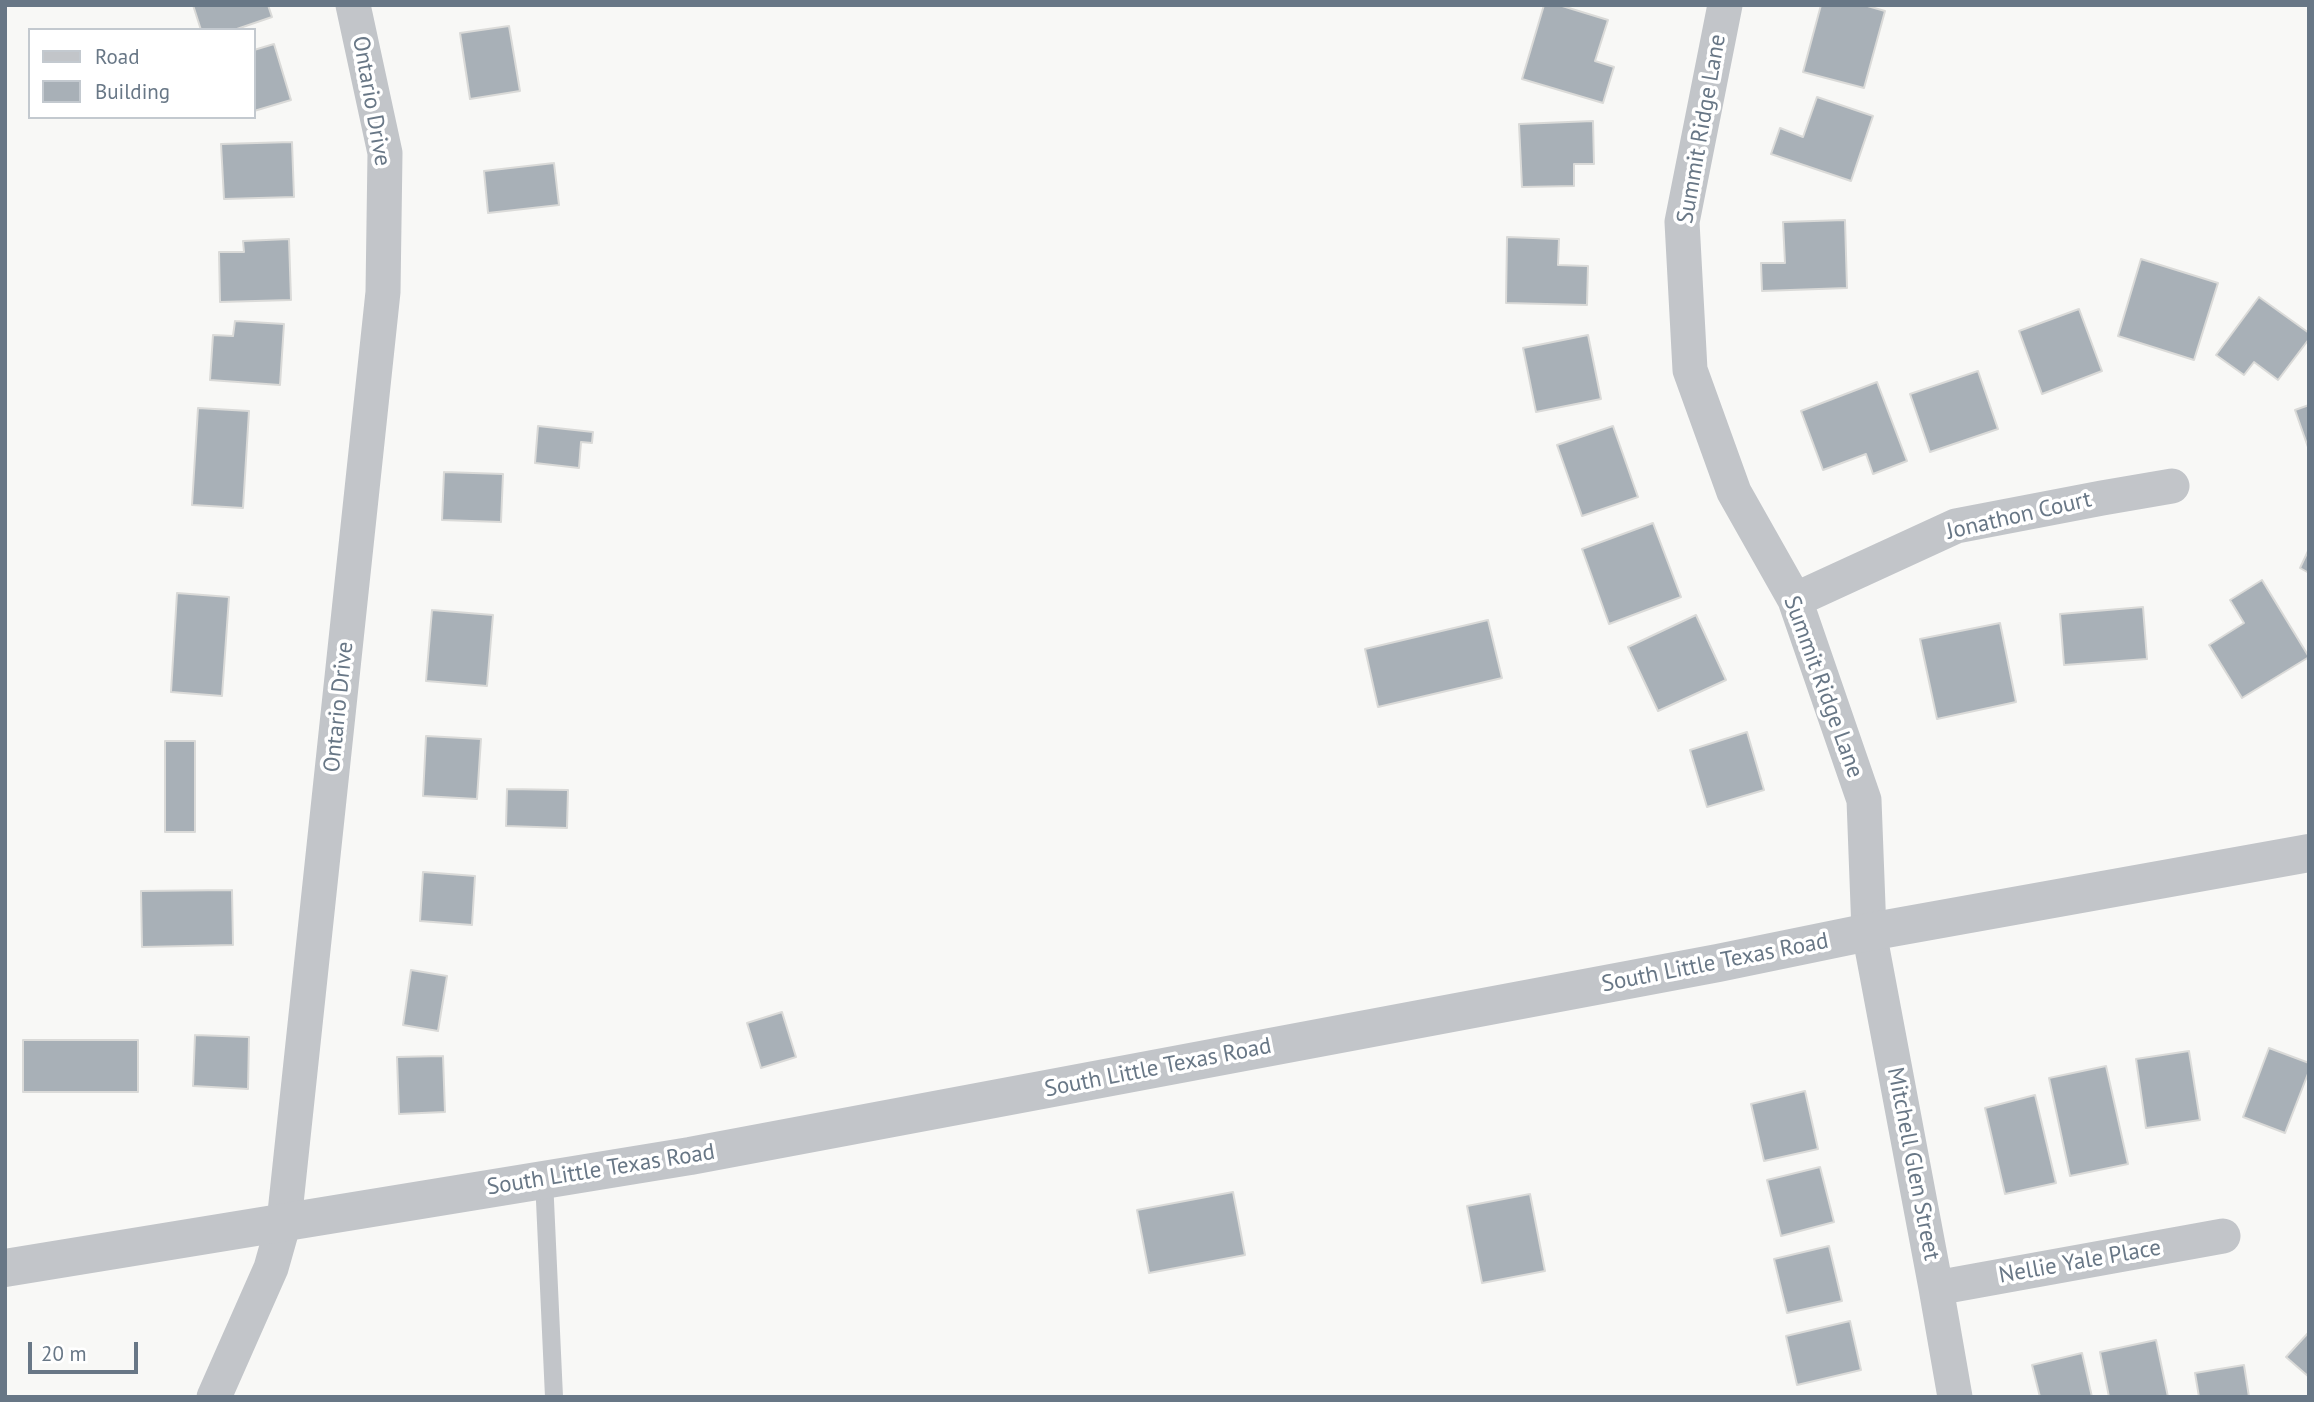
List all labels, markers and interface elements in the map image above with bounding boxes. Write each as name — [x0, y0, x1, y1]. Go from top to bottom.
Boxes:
legend — [28, 28, 256, 119]
street label: Summit Ridge Lane — [1672, 32, 1732, 226]
street label: Ontario Drive — [346, 34, 396, 168]
text: Road — [95, 43, 139, 70]
text: Building — [95, 78, 170, 105]
street label: Jonathon Court — [1944, 486, 2094, 546]
street label: Summit Ridge Lane — [1777, 592, 1869, 782]
street label: Ontario Drive — [318, 640, 360, 774]
street label: South Little Texas Road — [1599, 927, 1831, 999]
street label: South Little Texas Road — [1042, 1032, 1274, 1104]
street label: Mitchell Glen Street — [1881, 1065, 1945, 1263]
street label: South Little Texas Road — [485, 1138, 717, 1202]
street label: Nellie Yale Place — [1997, 1234, 2163, 1290]
scale bar — [32, 1328, 142, 1372]
text: 20 m — [41, 1340, 87, 1367]

